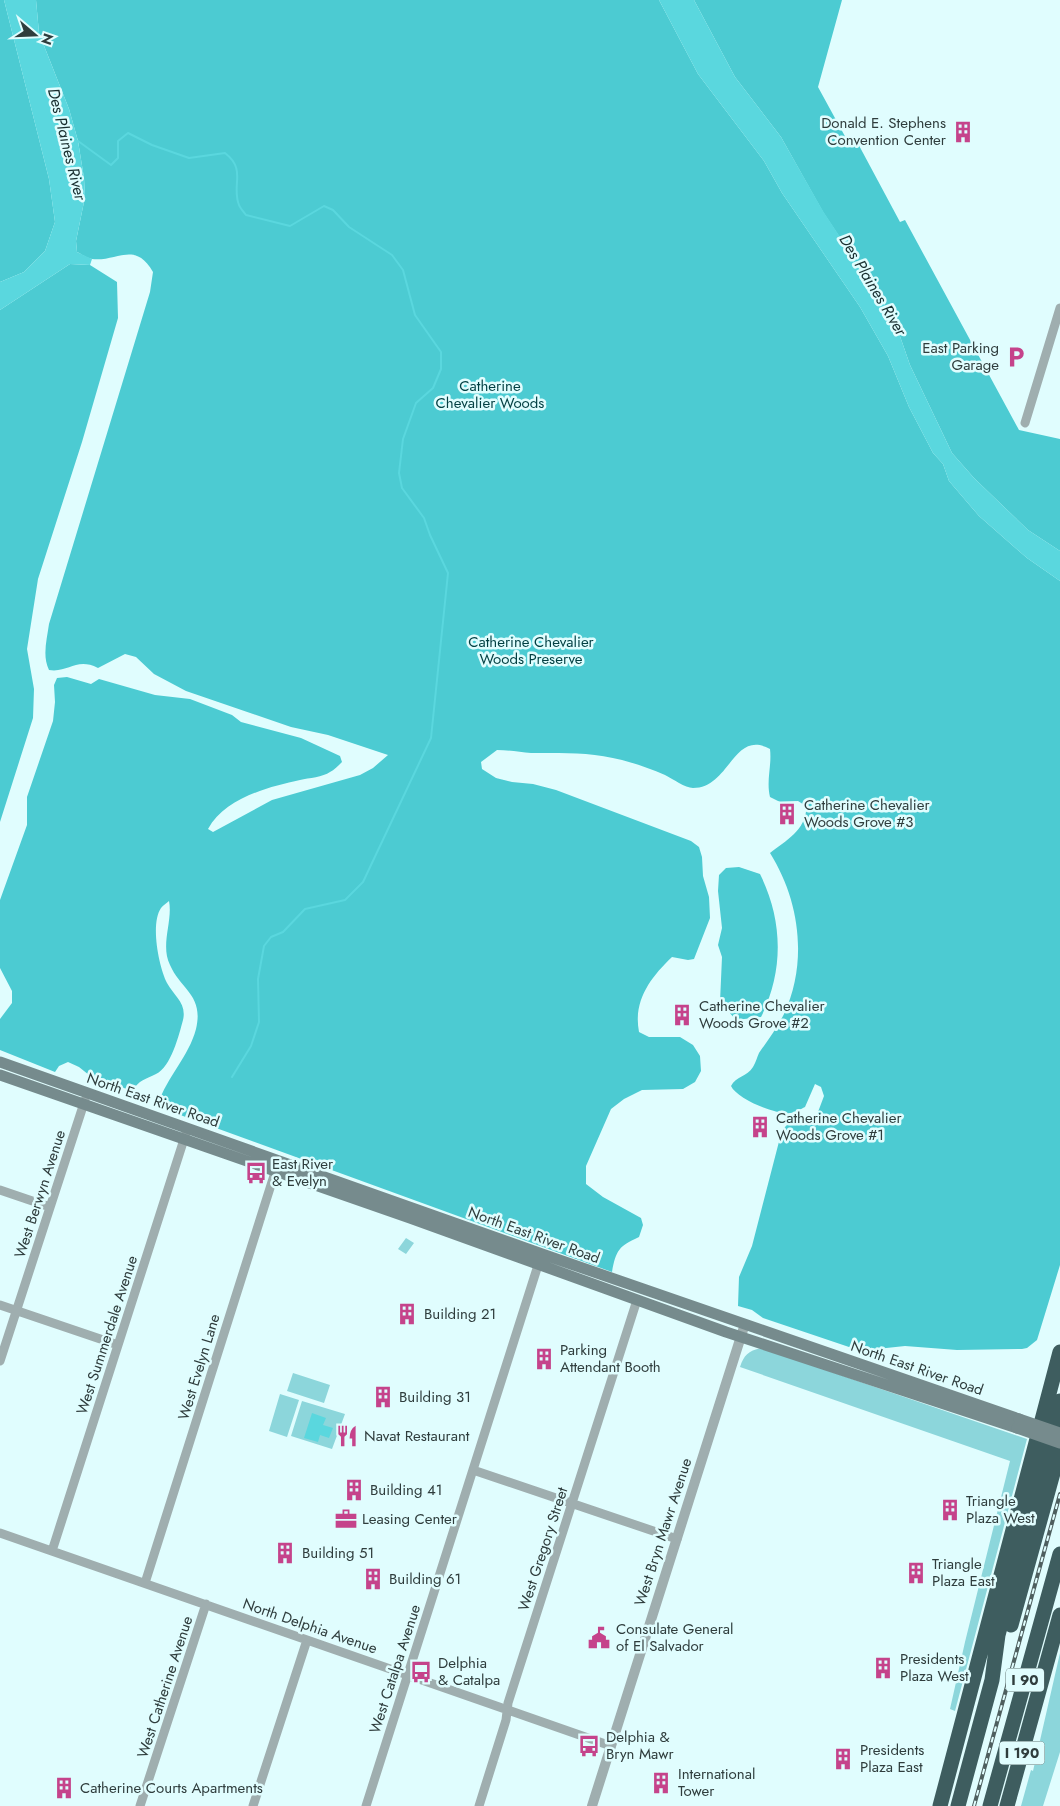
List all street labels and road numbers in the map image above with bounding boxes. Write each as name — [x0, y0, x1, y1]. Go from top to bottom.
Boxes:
street label: North East River Road — [84, 1067, 222, 1133]
street label: West Berwyn Avenue — [9, 1127, 71, 1261]
street label: North East River Road — [465, 1201, 603, 1269]
street label: West Summerdale Avenue — [71, 1252, 143, 1417]
street label: West Evelyn Lane — [172, 1311, 226, 1423]
street label: North East River Road — [848, 1335, 986, 1401]
street label: West Bryn Mawr Avenue — [629, 1455, 697, 1609]
street label: West Gregory Street — [513, 1484, 574, 1614]
street label: North Delphia Avenue — [240, 1593, 381, 1659]
street label: West Catalpa Avenue — [364, 1601, 426, 1736]
street label: West Catherine Avenue — [132, 1613, 198, 1761]
road number: I 90 — [1006, 1668, 1044, 1692]
road number: I 190 — [1000, 1742, 1044, 1765]

